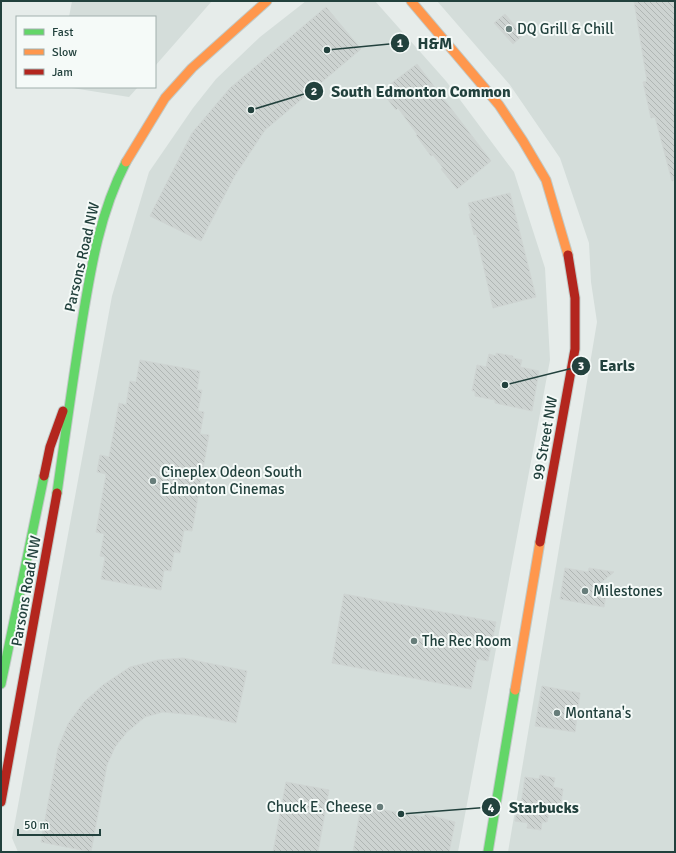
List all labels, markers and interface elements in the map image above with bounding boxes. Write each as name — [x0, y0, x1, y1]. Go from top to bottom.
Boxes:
legend — [16, 16, 156, 88]
place label: DQ Grill & Chill — [517, 20, 614, 38]
marker: DQ Grill & Chill — [504, 24, 514, 34]
text: Fast — [52, 25, 73, 40]
callout: H&M — [390, 29, 461, 57]
text: H&M — [418, 34, 452, 54]
text: 1 — [397, 36, 404, 51]
text: Slow — [52, 45, 77, 60]
text: Jam — [52, 65, 73, 80]
callout: South Edmonton Common — [304, 77, 519, 105]
text: South Edmonton Common — [331, 82, 511, 102]
text: 2 — [311, 84, 317, 99]
street label: Parsons Road NW — [61, 200, 103, 314]
callout: Earls — [571, 352, 642, 380]
text: Earls — [599, 356, 635, 376]
text: 3 — [578, 359, 584, 374]
street label: 99 Street NW — [529, 394, 561, 481]
place label: Cineplex Odeon South Edmonton Cinemas — [161, 463, 302, 498]
marker: Cineplex Odeon South Edmonton Cinemas — [148, 476, 158, 486]
street label: Parsons Road NW — [7, 534, 45, 648]
place label: Milestones — [593, 582, 663, 600]
marker: Milestones — [580, 586, 590, 596]
place label: The Rec Room — [422, 632, 511, 650]
marker: The Rec Room — [409, 636, 419, 646]
place label: Montana's — [565, 704, 632, 722]
marker: Montana's — [552, 708, 562, 718]
callout: Starbucks — [481, 793, 586, 821]
place label: Chuck E. Cheese — [267, 798, 372, 816]
text: Starbucks — [509, 798, 579, 818]
text: 4 — [488, 801, 495, 816]
marker: Chuck E. Cheese — [375, 802, 385, 812]
scale bar — [18, 811, 100, 837]
text: 50 m — [24, 818, 49, 833]

